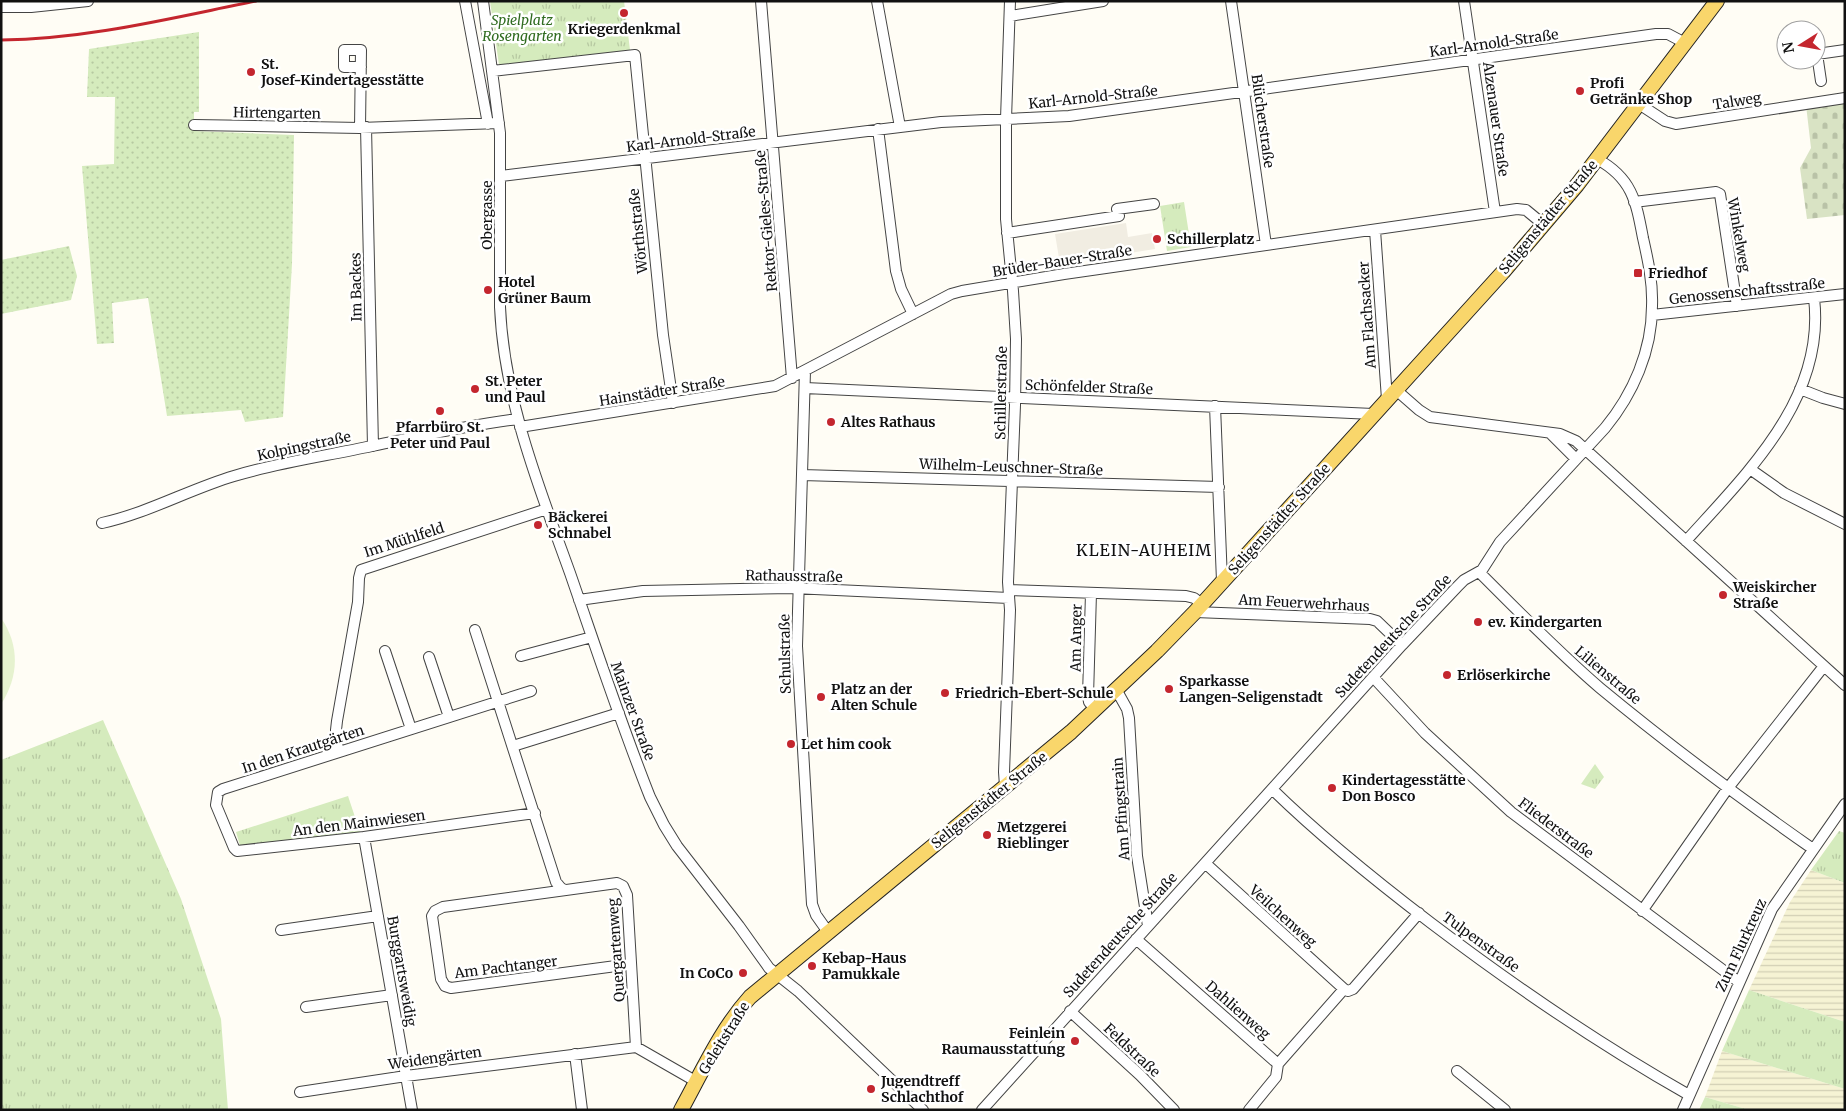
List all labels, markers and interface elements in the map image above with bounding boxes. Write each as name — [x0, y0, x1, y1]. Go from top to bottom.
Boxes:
marker: Kriegerdenkmal — [618, 7, 630, 19]
park label: Spielplatz Rosengarten — [482, 11, 562, 45]
place label: Kriegerdenkmal — [568, 20, 681, 38]
north arrow — [1776, 20, 1826, 70]
street label: Karl-Arnold-Straße — [1428, 25, 1560, 61]
text: N — [1778, 40, 1798, 55]
place label: St. Josef-Kindertagesstätte — [260, 55, 424, 89]
street label: Alzenauer Straße — [1479, 60, 1513, 177]
marker: St. Josef-Kindertagesstätte — [245, 66, 257, 78]
street label: Blücherstraße — [1248, 73, 1278, 169]
place label: Profi Getränke Shop — [1590, 74, 1692, 108]
street label: Karl-Arnold-Straße — [1027, 81, 1159, 113]
marker: Profi Getränke Shop — [1574, 85, 1586, 97]
street label: Talweg — [1711, 88, 1763, 114]
street label: Hirtengarten — [233, 103, 321, 123]
street label: Karl-Arnold-Straße — [625, 122, 757, 156]
street label: Rektor-Gieles-Straße — [751, 150, 781, 292]
street label: Seligenstädter Straße — [1495, 156, 1601, 278]
street label: Obergasse — [478, 180, 496, 250]
street label: Wörthstraße — [625, 188, 652, 275]
street label: Winkelweg — [1723, 195, 1754, 274]
place label: Schillerplatz — [1167, 230, 1255, 248]
marker: Schillerplatz — [1151, 233, 1163, 245]
street label: Brüder-Bauer-Straße — [991, 241, 1133, 281]
street label: Im Backes — [346, 252, 366, 322]
street label: Am Flachsacker — [1354, 261, 1380, 370]
place label: Friedhof — [1648, 264, 1708, 282]
marker: Friedhof — [1632, 267, 1644, 279]
place label: Hotel Grüner Baum — [498, 273, 591, 307]
street label: Genossenschaftsstraße — [1668, 274, 1826, 308]
marker: Hotel Grüner Baum — [482, 284, 494, 296]
street label: Schillerstraße — [991, 346, 1011, 440]
place label: St. Peter und Paul — [485, 372, 546, 406]
street label: Hainstädter Straße — [598, 372, 726, 410]
street label: Schönfelder Straße — [1025, 376, 1153, 398]
marker: St. Peter und Paul — [469, 383, 481, 395]
marker: Pfarrbüro St. Peter und Paul — [434, 405, 446, 417]
place label: Altes Rathaus — [840, 413, 936, 431]
marker: Altes Rathaus — [825, 416, 837, 428]
place label: Pfarrbüro St. Peter und Paul — [390, 418, 490, 452]
street label: Kolpingstraße — [256, 427, 352, 465]
street label: Wilhelm-Leuschner-Straße — [918, 455, 1103, 479]
street label: Seligenstädter Straße — [1224, 459, 1334, 579]
place label: Bäckerei Schnabel — [548, 508, 612, 542]
street label: Im Mühlfeld — [362, 518, 447, 561]
marker: Bäckerei Schnabel — [532, 519, 544, 531]
district label: KLEIN-AUHEIM — [1076, 540, 1212, 560]
street label: Rathausstraße — [745, 566, 843, 586]
street label: Sudetendeutsche Straße — [1331, 571, 1455, 701]
place label: Weiskircher Straße — [1732, 578, 1817, 612]
marker: Weiskircher Straße — [1717, 589, 1729, 601]
street label: Am Feuerwehrhaus — [1237, 591, 1370, 615]
street label: Am Anger — [1066, 604, 1086, 673]
place label: ev. Kindergarten — [1488, 613, 1603, 631]
street label: Schulstraße — [775, 614, 795, 694]
marker: ev. Kindergarten — [1472, 616, 1484, 628]
street label: Lilienstraße — [1571, 642, 1645, 708]
street label: Mainzer Straße — [607, 659, 659, 763]
place label: Erlöserkirche — [1457, 666, 1551, 684]
marker: Erlöserkirche — [1441, 669, 1453, 681]
place label: Sparkasse Langen-Seligenstadt — [1179, 672, 1323, 706]
place label: Platz an der Alten Schule — [830, 680, 917, 714]
marker: Sparkasse Langen-Seligenstadt — [1163, 683, 1175, 695]
place label: Friedrich-Ebert-Schule — [955, 684, 1114, 702]
marker: Friedrich-Ebert-Schule — [939, 687, 951, 699]
marker: Platz an der Alten Schule — [815, 691, 827, 703]
street label: In den Krautgärten — [240, 721, 366, 777]
place label: Let him cook — [801, 735, 892, 753]
marker: Let him cook — [785, 738, 797, 750]
street label: Seligenstädter Straße — [927, 748, 1051, 852]
street label: Am Pfingstrain — [1108, 757, 1134, 862]
place label: Kindertagesstätte Don Bosco — [1342, 771, 1466, 805]
marker: Kindertagesstätte Don Bosco — [1326, 782, 1338, 794]
street label: Fliederstraße — [1515, 794, 1597, 862]
street label: An den Mainwiesen — [291, 806, 426, 840]
place label: Metzgerei Rieblinger — [997, 818, 1070, 852]
marker: Metzgerei Rieblinger — [981, 829, 993, 841]
street label: Sudetendeutsche Straße — [1059, 869, 1181, 1001]
street label: Veilchenweg — [1245, 880, 1321, 951]
street label: Zum Flurkreuz — [1712, 895, 1771, 994]
street label: Quergartenweg — [603, 897, 629, 1002]
street label: Tulpenstraße — [1439, 908, 1523, 976]
street label: Burggartsweidig — [383, 914, 421, 1028]
place label: Kebap-Haus Pamukkale — [822, 949, 906, 983]
street label: Am Pachtanger — [453, 952, 558, 982]
marker: Kebap-Haus Pamukkale — [806, 960, 818, 972]
place label: In CoCo — [680, 964, 733, 982]
marker: In CoCo — [737, 967, 749, 979]
street label: Dahlienweg — [1202, 977, 1274, 1043]
street label: Geleitstraße — [695, 998, 753, 1078]
street label: Feldstraße — [1100, 1019, 1164, 1081]
place label: Feinlein Raumausstattung — [942, 1024, 1065, 1058]
marker: Feinlein Raumausstattung — [1069, 1035, 1081, 1047]
street label: Weidengärten — [386, 1043, 483, 1074]
place label: Jugendtreff Schlachthof — [880, 1072, 964, 1106]
marker: Jugendtreff Schlachthof — [865, 1083, 877, 1095]

